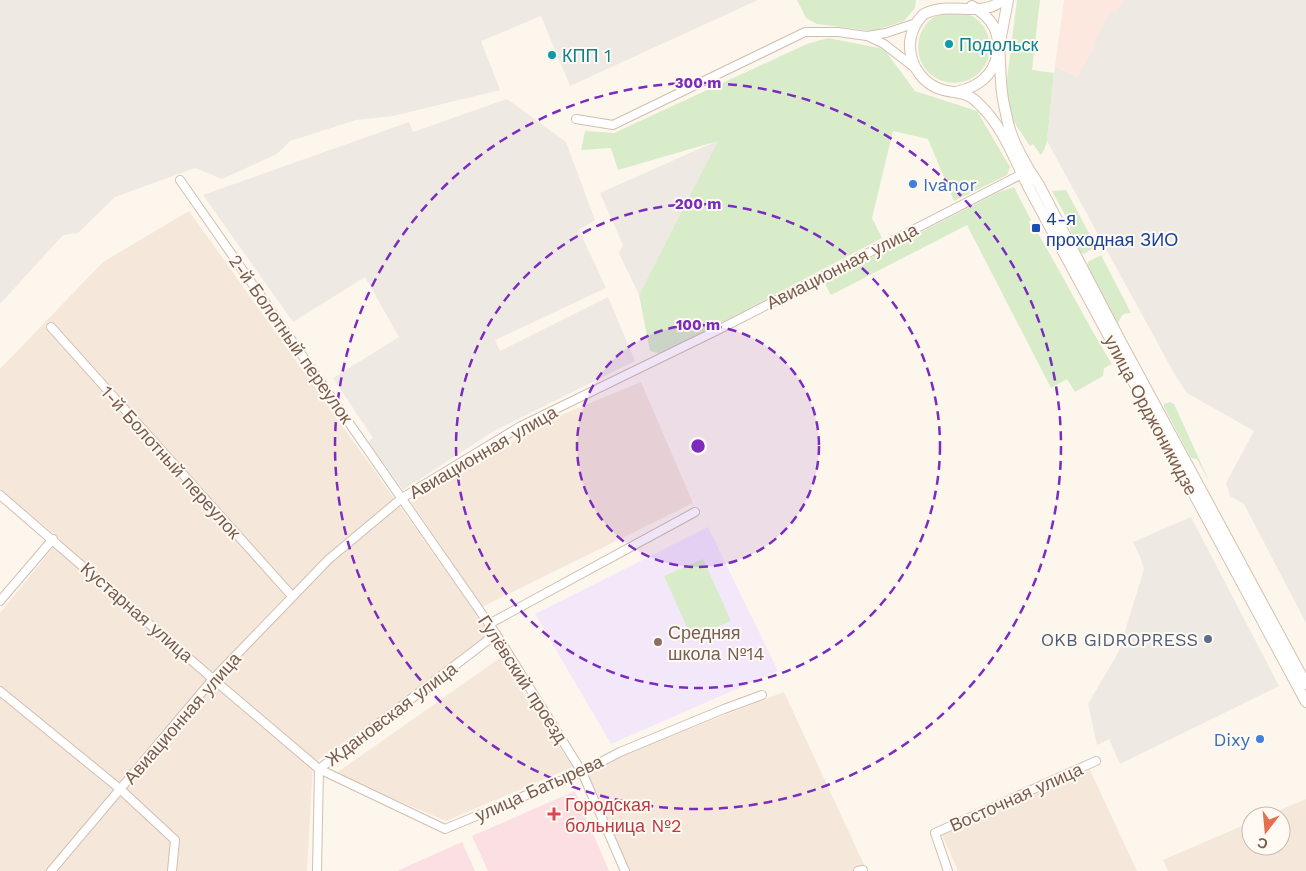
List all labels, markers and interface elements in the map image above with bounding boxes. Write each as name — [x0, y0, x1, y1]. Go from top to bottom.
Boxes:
place label: Подольск — [959, 34, 1039, 55]
marker: Подольск — [943, 38, 955, 50]
place label: КПП 1 — [562, 45, 611, 66]
marker: КПП 1 — [546, 49, 558, 61]
text: 300 m — [675, 74, 721, 92]
place label: Ivanor — [923, 174, 977, 195]
marker: Ivanor — [907, 178, 919, 190]
text: 200 m — [675, 195, 721, 213]
place label: 4-я проходная ЗИО — [1046, 208, 1178, 250]
street label: Авиационная улица — [763, 218, 922, 313]
marker: 4-я проходная ЗИО — [1030, 222, 1042, 234]
street label: 2-й Болотный переулок — [225, 251, 357, 428]
text: 100 m — [676, 316, 720, 334]
street label: улица Орджоникидзе — [1100, 331, 1202, 499]
street label: 1-й Болотный переулок — [97, 381, 245, 543]
street label: Авиационная улица — [405, 401, 562, 503]
centre of rings — [689, 437, 707, 455]
street label: Кустарная улица — [77, 558, 198, 667]
street label: Гулёвский проезд — [474, 611, 572, 747]
place label: Средняя школа №14 — [668, 622, 765, 664]
place label: OKB GIDROPRESS — [1041, 629, 1198, 650]
marker: OKB GIDROPRESS — [1202, 633, 1214, 645]
marker: Средняя школа №14 — [652, 636, 664, 648]
street label: Авиационная улица — [119, 647, 245, 788]
street label: Ждановская улица — [321, 657, 462, 770]
place label: Dixy — [1213, 729, 1251, 750]
marker: Dixy — [1254, 733, 1266, 745]
street label: улица Батырева — [472, 750, 607, 826]
street label: Восточная улица — [946, 758, 1087, 836]
place label: Городская больница №2 — [565, 794, 681, 836]
north arrow — [1241, 806, 1291, 856]
marker: Городская больница №2 — [547, 807, 561, 821]
text: С — [1255, 834, 1269, 853]

